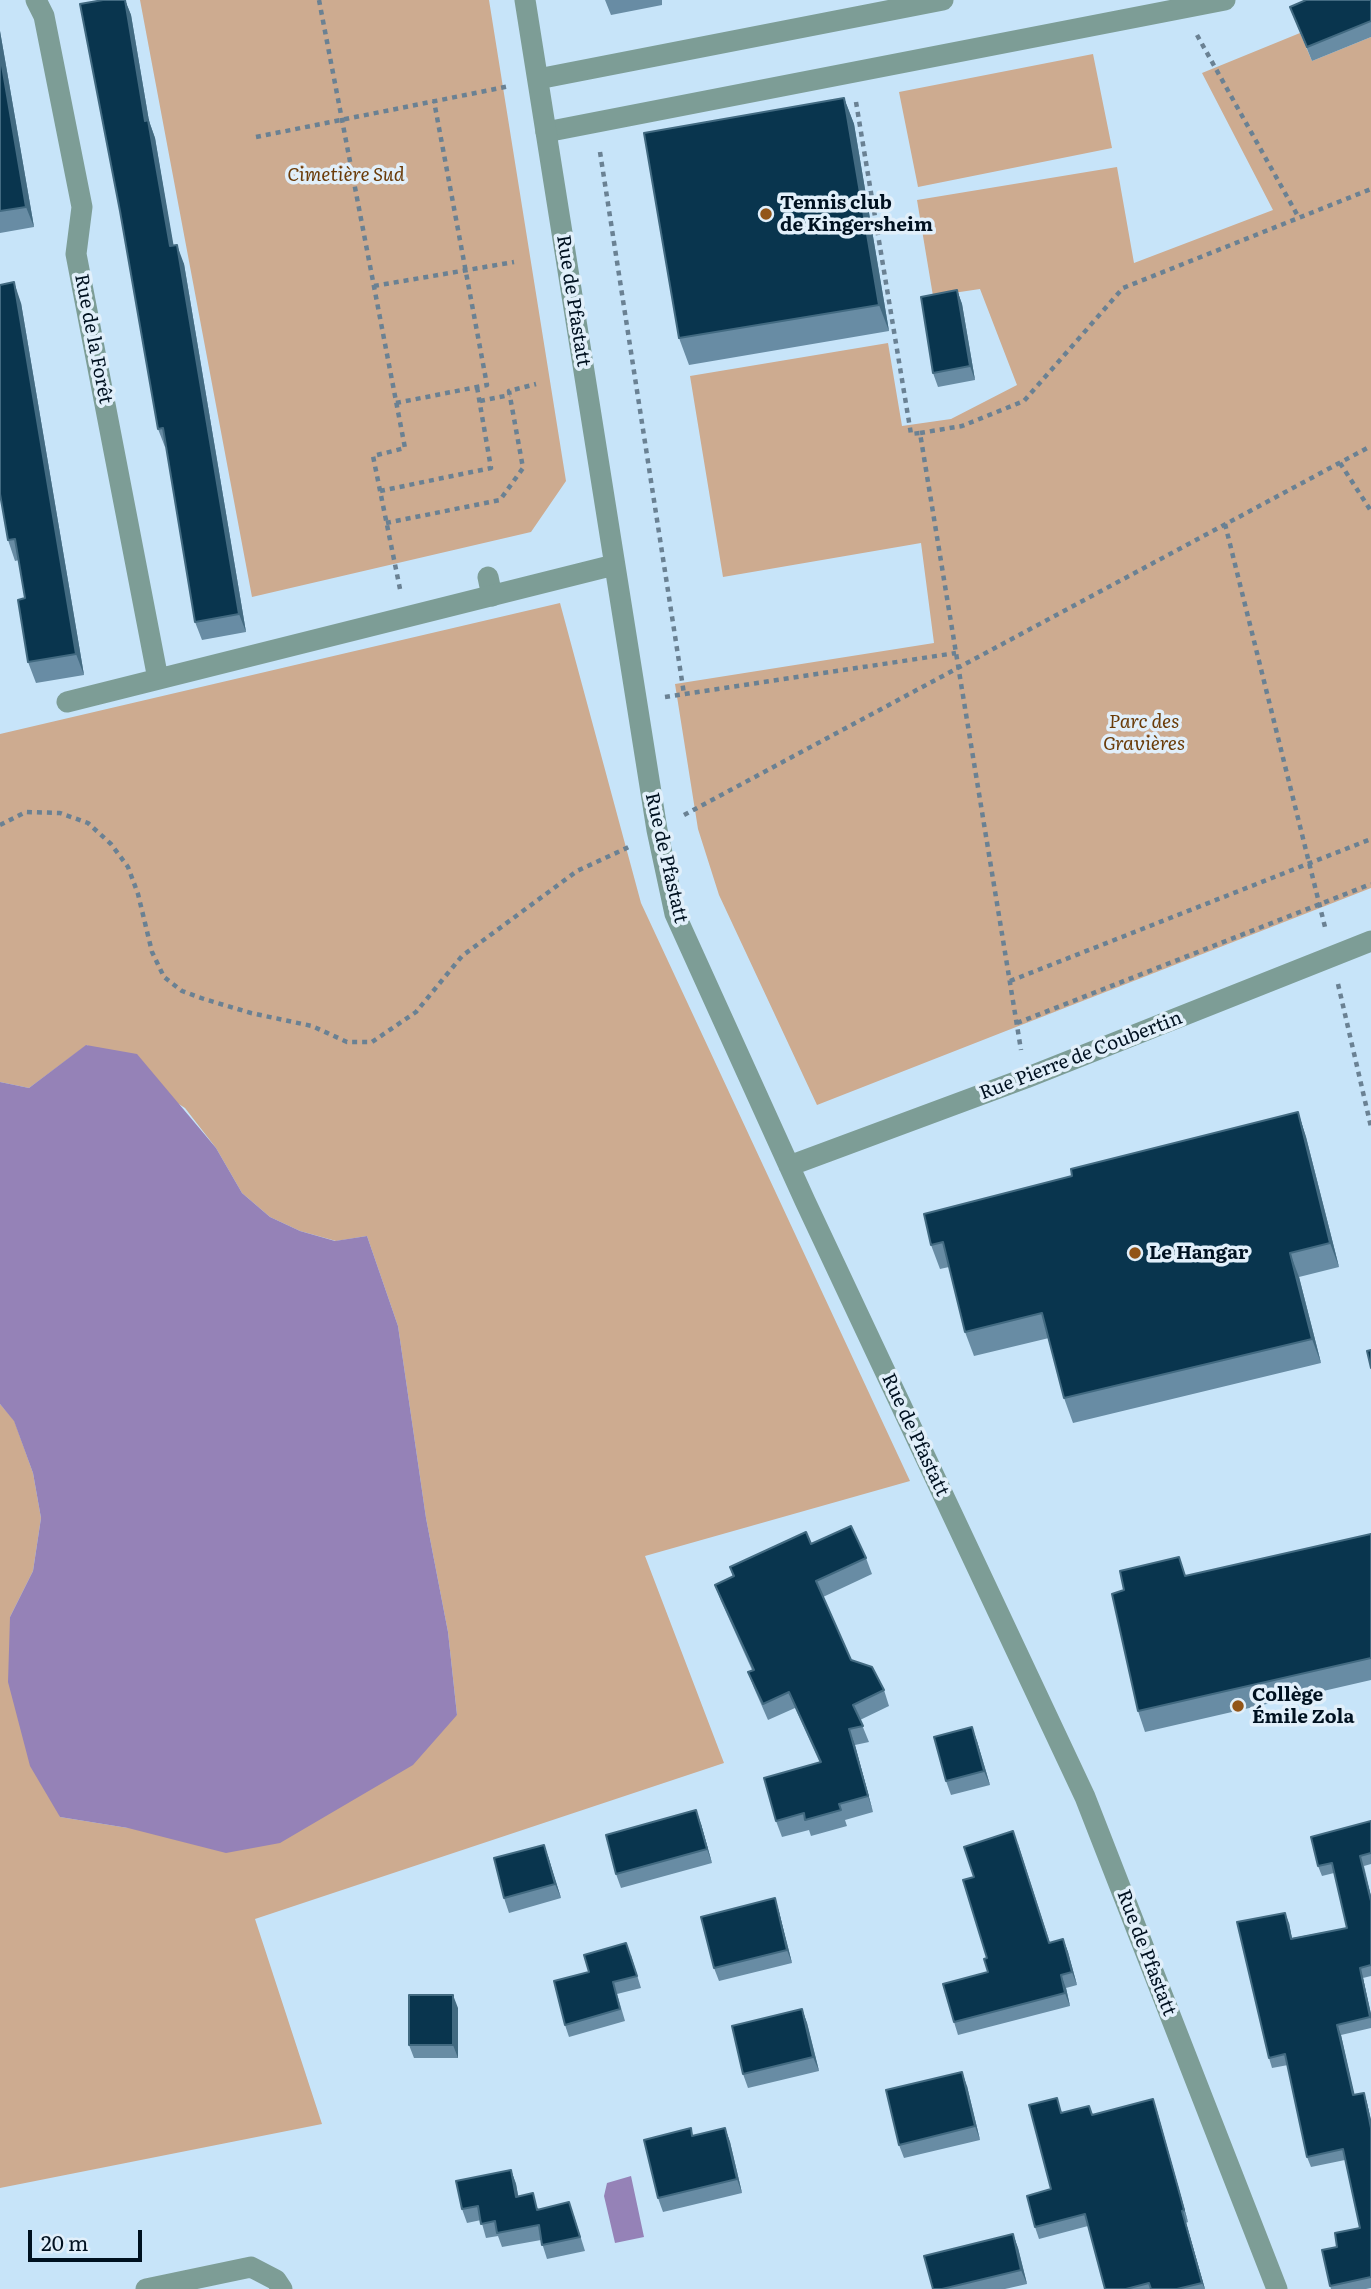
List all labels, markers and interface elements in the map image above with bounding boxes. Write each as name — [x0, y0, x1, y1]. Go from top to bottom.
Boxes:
park label: Cimetière Sud — [287, 164, 405, 186]
place label: Tennis club de Kingersheim — [780, 192, 933, 236]
marker: Tennis club de Kingersheim — [758, 206, 774, 222]
street label: Rue de Pfastatt — [551, 233, 595, 369]
street label: Rue de la Forêt — [69, 272, 117, 406]
park label: Parc des Gravières — [1103, 711, 1185, 755]
street label: Rue de Pfastatt — [640, 791, 692, 925]
street label: Rue Pierre de Coubertin — [976, 1007, 1186, 1105]
place label: Le Hangar — [1149, 1242, 1248, 1264]
marker: Le Hangar — [1127, 1245, 1143, 1261]
street label: Rue de Pfastatt — [877, 1370, 953, 1500]
place label: Collège Émile Zola — [1252, 1684, 1354, 1728]
marker: Collège Émile Zola — [1230, 1698, 1246, 1714]
street label: Rue de Pfastatt — [1111, 1887, 1181, 2019]
scale bar — [32, 2216, 145, 2260]
text: 20 m — [41, 2226, 88, 2257]

